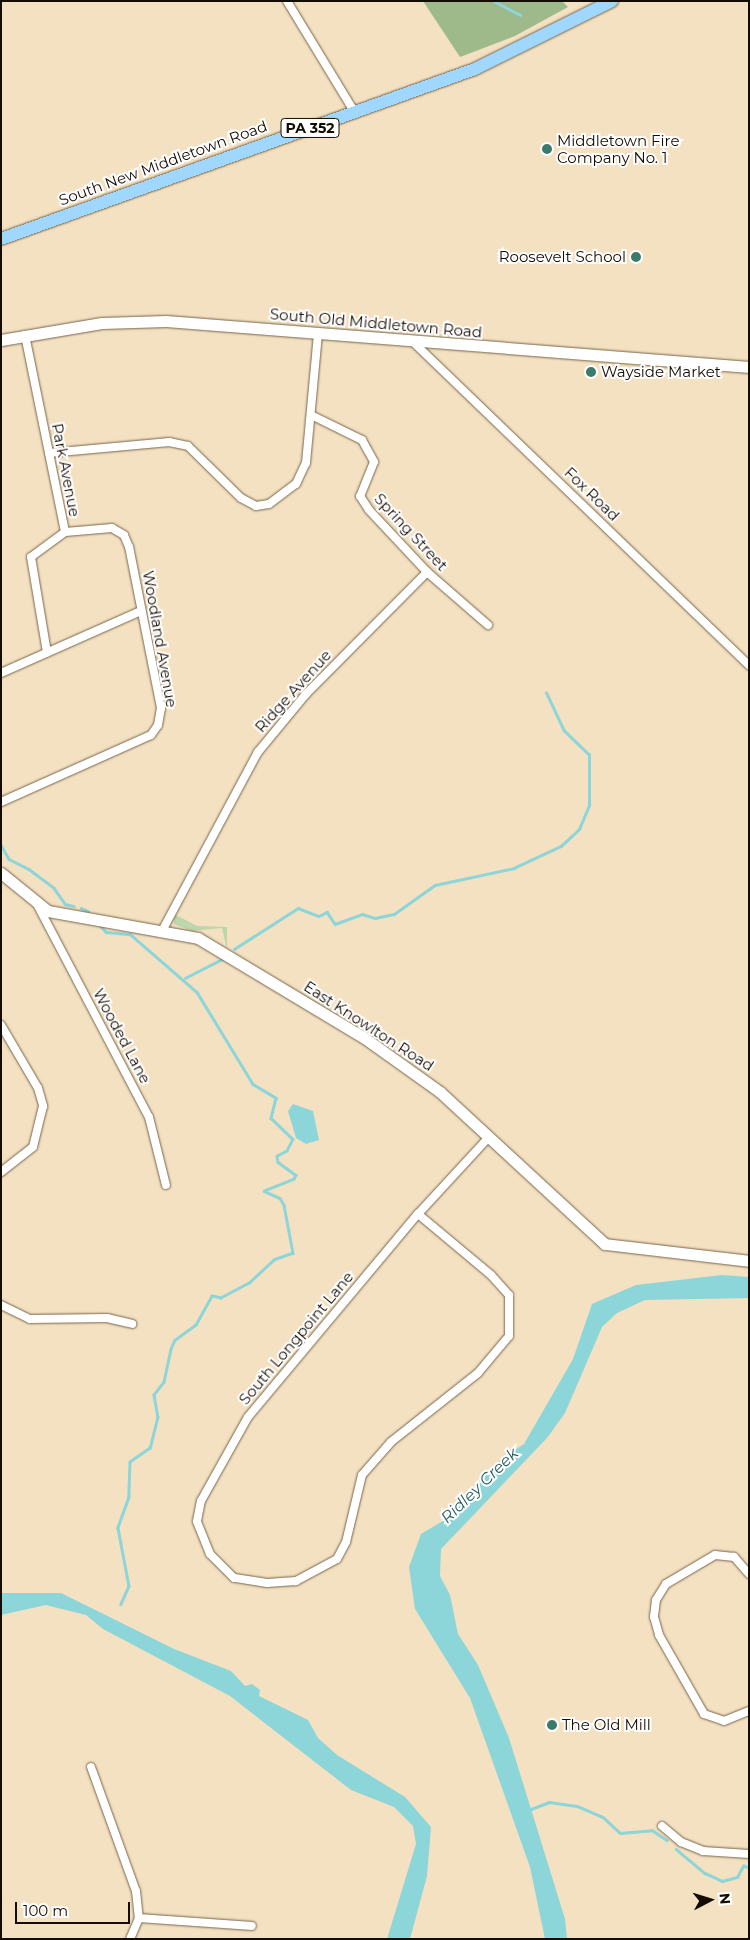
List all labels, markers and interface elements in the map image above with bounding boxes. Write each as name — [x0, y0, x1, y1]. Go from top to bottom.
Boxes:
road number: PA 352 — [280, 116, 340, 140]
street label: South New Middletown Road — [56, 117, 270, 209]
place label: Middletown Fire Company No. 1 — [557, 131, 679, 166]
marker: Middletown Fire Company No. 1 — [541, 143, 553, 155]
place label: Roosevelt School — [499, 248, 626, 266]
marker: Roosevelt School — [630, 251, 642, 263]
street label: South Old Middletown Road — [269, 305, 483, 341]
place label: Wayside Market — [601, 363, 721, 381]
marker: Wayside Market — [585, 366, 597, 378]
street label: Park Avenue — [48, 422, 84, 518]
street label: Fox Road — [561, 463, 623, 525]
street label: Spring Street — [371, 490, 451, 574]
street label: Woodland Avenue — [139, 569, 181, 709]
street label: Ridge Avenue — [251, 646, 335, 736]
street label: East Knowlton Road — [301, 977, 437, 1075]
street label: Wooded Lane — [89, 985, 155, 1087]
street label: South Longpoint Lane — [235, 1268, 357, 1408]
water label: Ridley Creek — [437, 1444, 523, 1528]
place label: The Old Mill — [562, 1716, 651, 1734]
marker: The Old Mill — [546, 1719, 558, 1731]
north arrow — [685, 1875, 735, 1925]
scale bar — [18, 1892, 132, 1924]
text: N — [715, 1892, 734, 1905]
text: 100 m — [23, 1901, 68, 1920]

